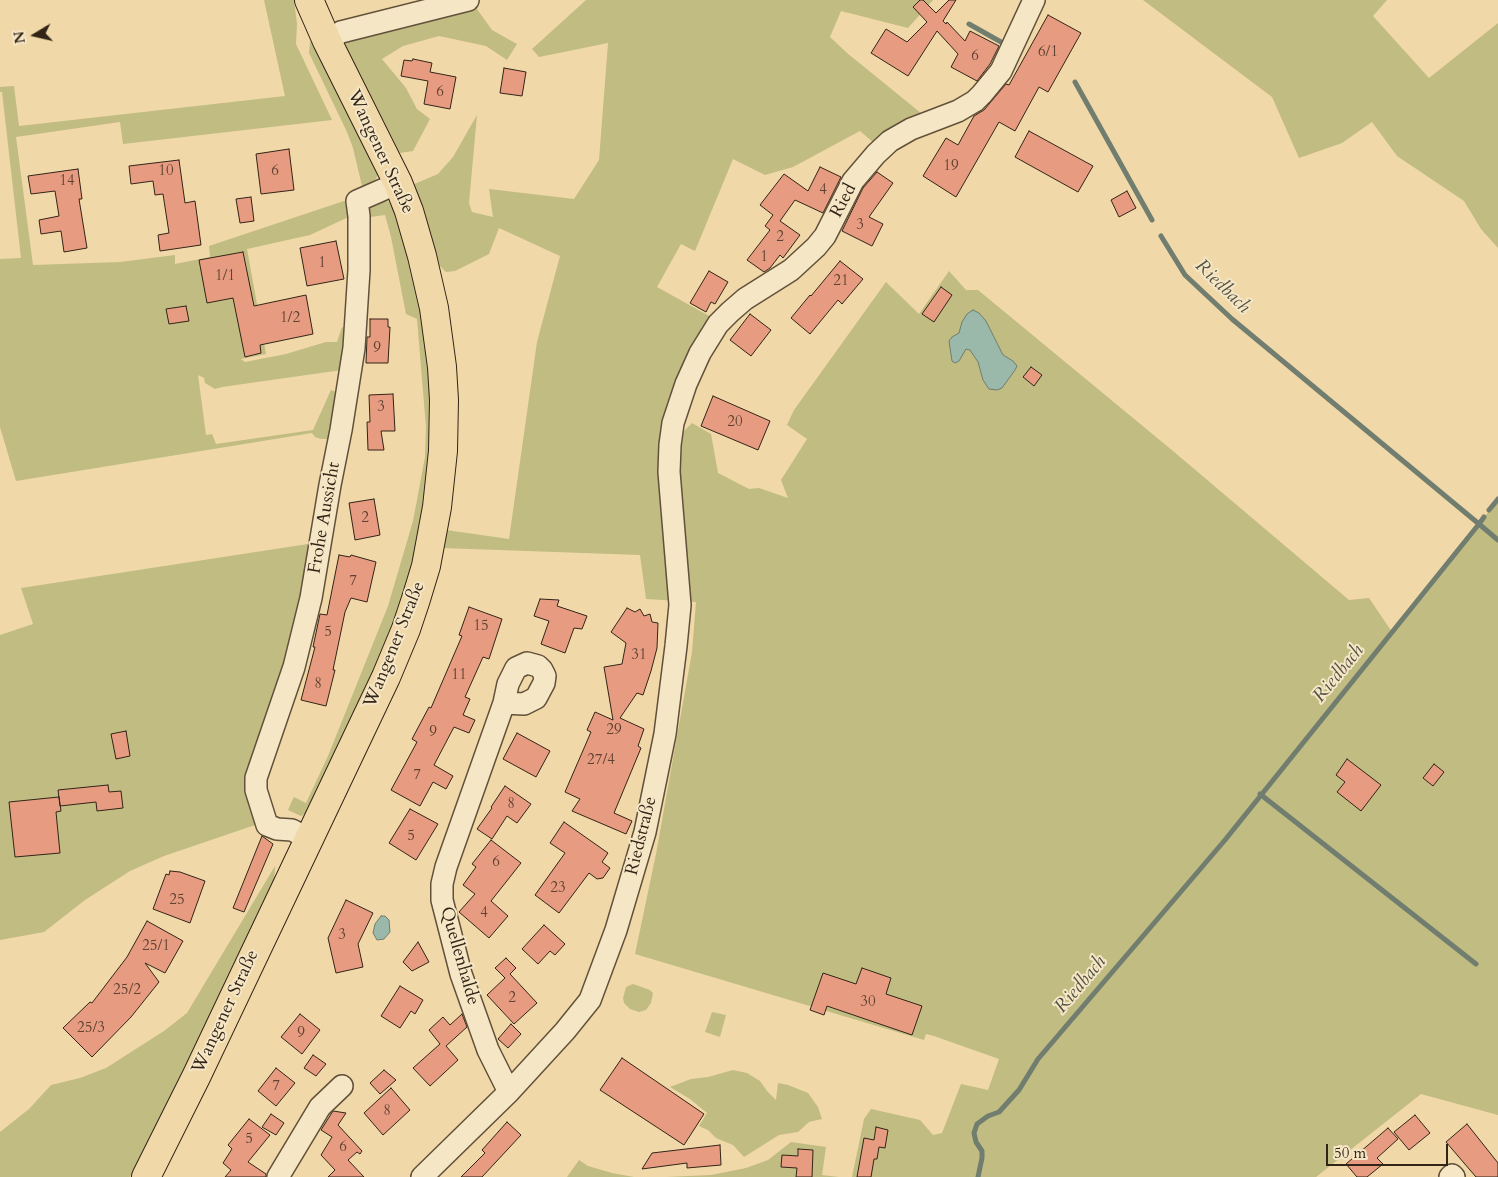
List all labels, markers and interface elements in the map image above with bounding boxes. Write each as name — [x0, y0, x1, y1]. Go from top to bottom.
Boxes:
north arrow — [10, 10, 60, 60]
text: N — [9, 30, 30, 45]
house number: 6/1 — [1038, 44, 1058, 62]
house number: 6 — [971, 48, 979, 66]
house number: 6 — [436, 84, 444, 102]
street label: Wangener Straße — [342, 87, 418, 217]
house number: 19 — [943, 158, 959, 176]
house number: 10 — [158, 163, 174, 181]
house number: 6 — [271, 163, 279, 181]
house number: 14 — [59, 173, 75, 191]
street label: Ried — [826, 180, 862, 222]
house number: 4 — [819, 182, 827, 200]
house number: 3 — [856, 217, 864, 235]
house number: 2 — [776, 229, 784, 247]
house number: 1 — [760, 249, 768, 267]
house number: 1 — [318, 255, 326, 273]
water label: Riedbach — [1190, 255, 1254, 319]
house number: 1/1 — [215, 268, 235, 286]
house number: 21 — [833, 273, 849, 291]
house number: 1/2 — [280, 310, 300, 328]
house number: 9 — [373, 340, 381, 358]
house number: 3 — [377, 399, 385, 417]
house number: 20 — [727, 414, 743, 432]
street label: Frohe Aussicht — [305, 460, 345, 576]
house number: 2 — [361, 510, 369, 528]
house number: 7 — [349, 573, 357, 591]
street label: Wangener Straße — [360, 579, 430, 711]
house number: 15 — [473, 618, 489, 636]
house number: 5 — [324, 624, 332, 642]
water label: Riedbach — [1309, 640, 1369, 708]
house number: 31 — [631, 647, 647, 665]
house number: 11 — [451, 667, 467, 685]
house number: 8 — [314, 676, 322, 694]
house number: 29 — [606, 722, 622, 740]
house number: 9 — [429, 724, 437, 742]
house number: 27/4 — [587, 752, 615, 770]
house number: 7 — [413, 767, 421, 785]
street label: Riedstraße — [622, 794, 662, 878]
house number: 8 — [507, 796, 515, 814]
house number: 5 — [407, 828, 415, 846]
house number: 6 — [492, 854, 500, 872]
house number: 23 — [550, 880, 566, 898]
house number: 25 — [169, 892, 185, 910]
street label: Quellenhalde — [435, 904, 483, 1008]
house number: 4 — [480, 905, 488, 923]
house number: 3 — [338, 927, 346, 945]
house number: 25/1 — [142, 938, 170, 956]
street label: Wangener Straße — [188, 947, 264, 1077]
water label: Riedbach — [1050, 952, 1112, 1018]
house number: 25/2 — [113, 982, 141, 1000]
house number: 2 — [508, 990, 516, 1008]
house number: 30 — [860, 994, 876, 1012]
house number: 25/3 — [77, 1020, 105, 1038]
house number: 9 — [297, 1025, 305, 1043]
house number: 7 — [272, 1078, 280, 1096]
house number: 8 — [383, 1103, 391, 1121]
house number: 5 — [245, 1131, 253, 1149]
scale bar — [1328, 1134, 1450, 1166]
house number: 6 — [339, 1139, 347, 1157]
text: 50 m — [1334, 1143, 1366, 1163]

